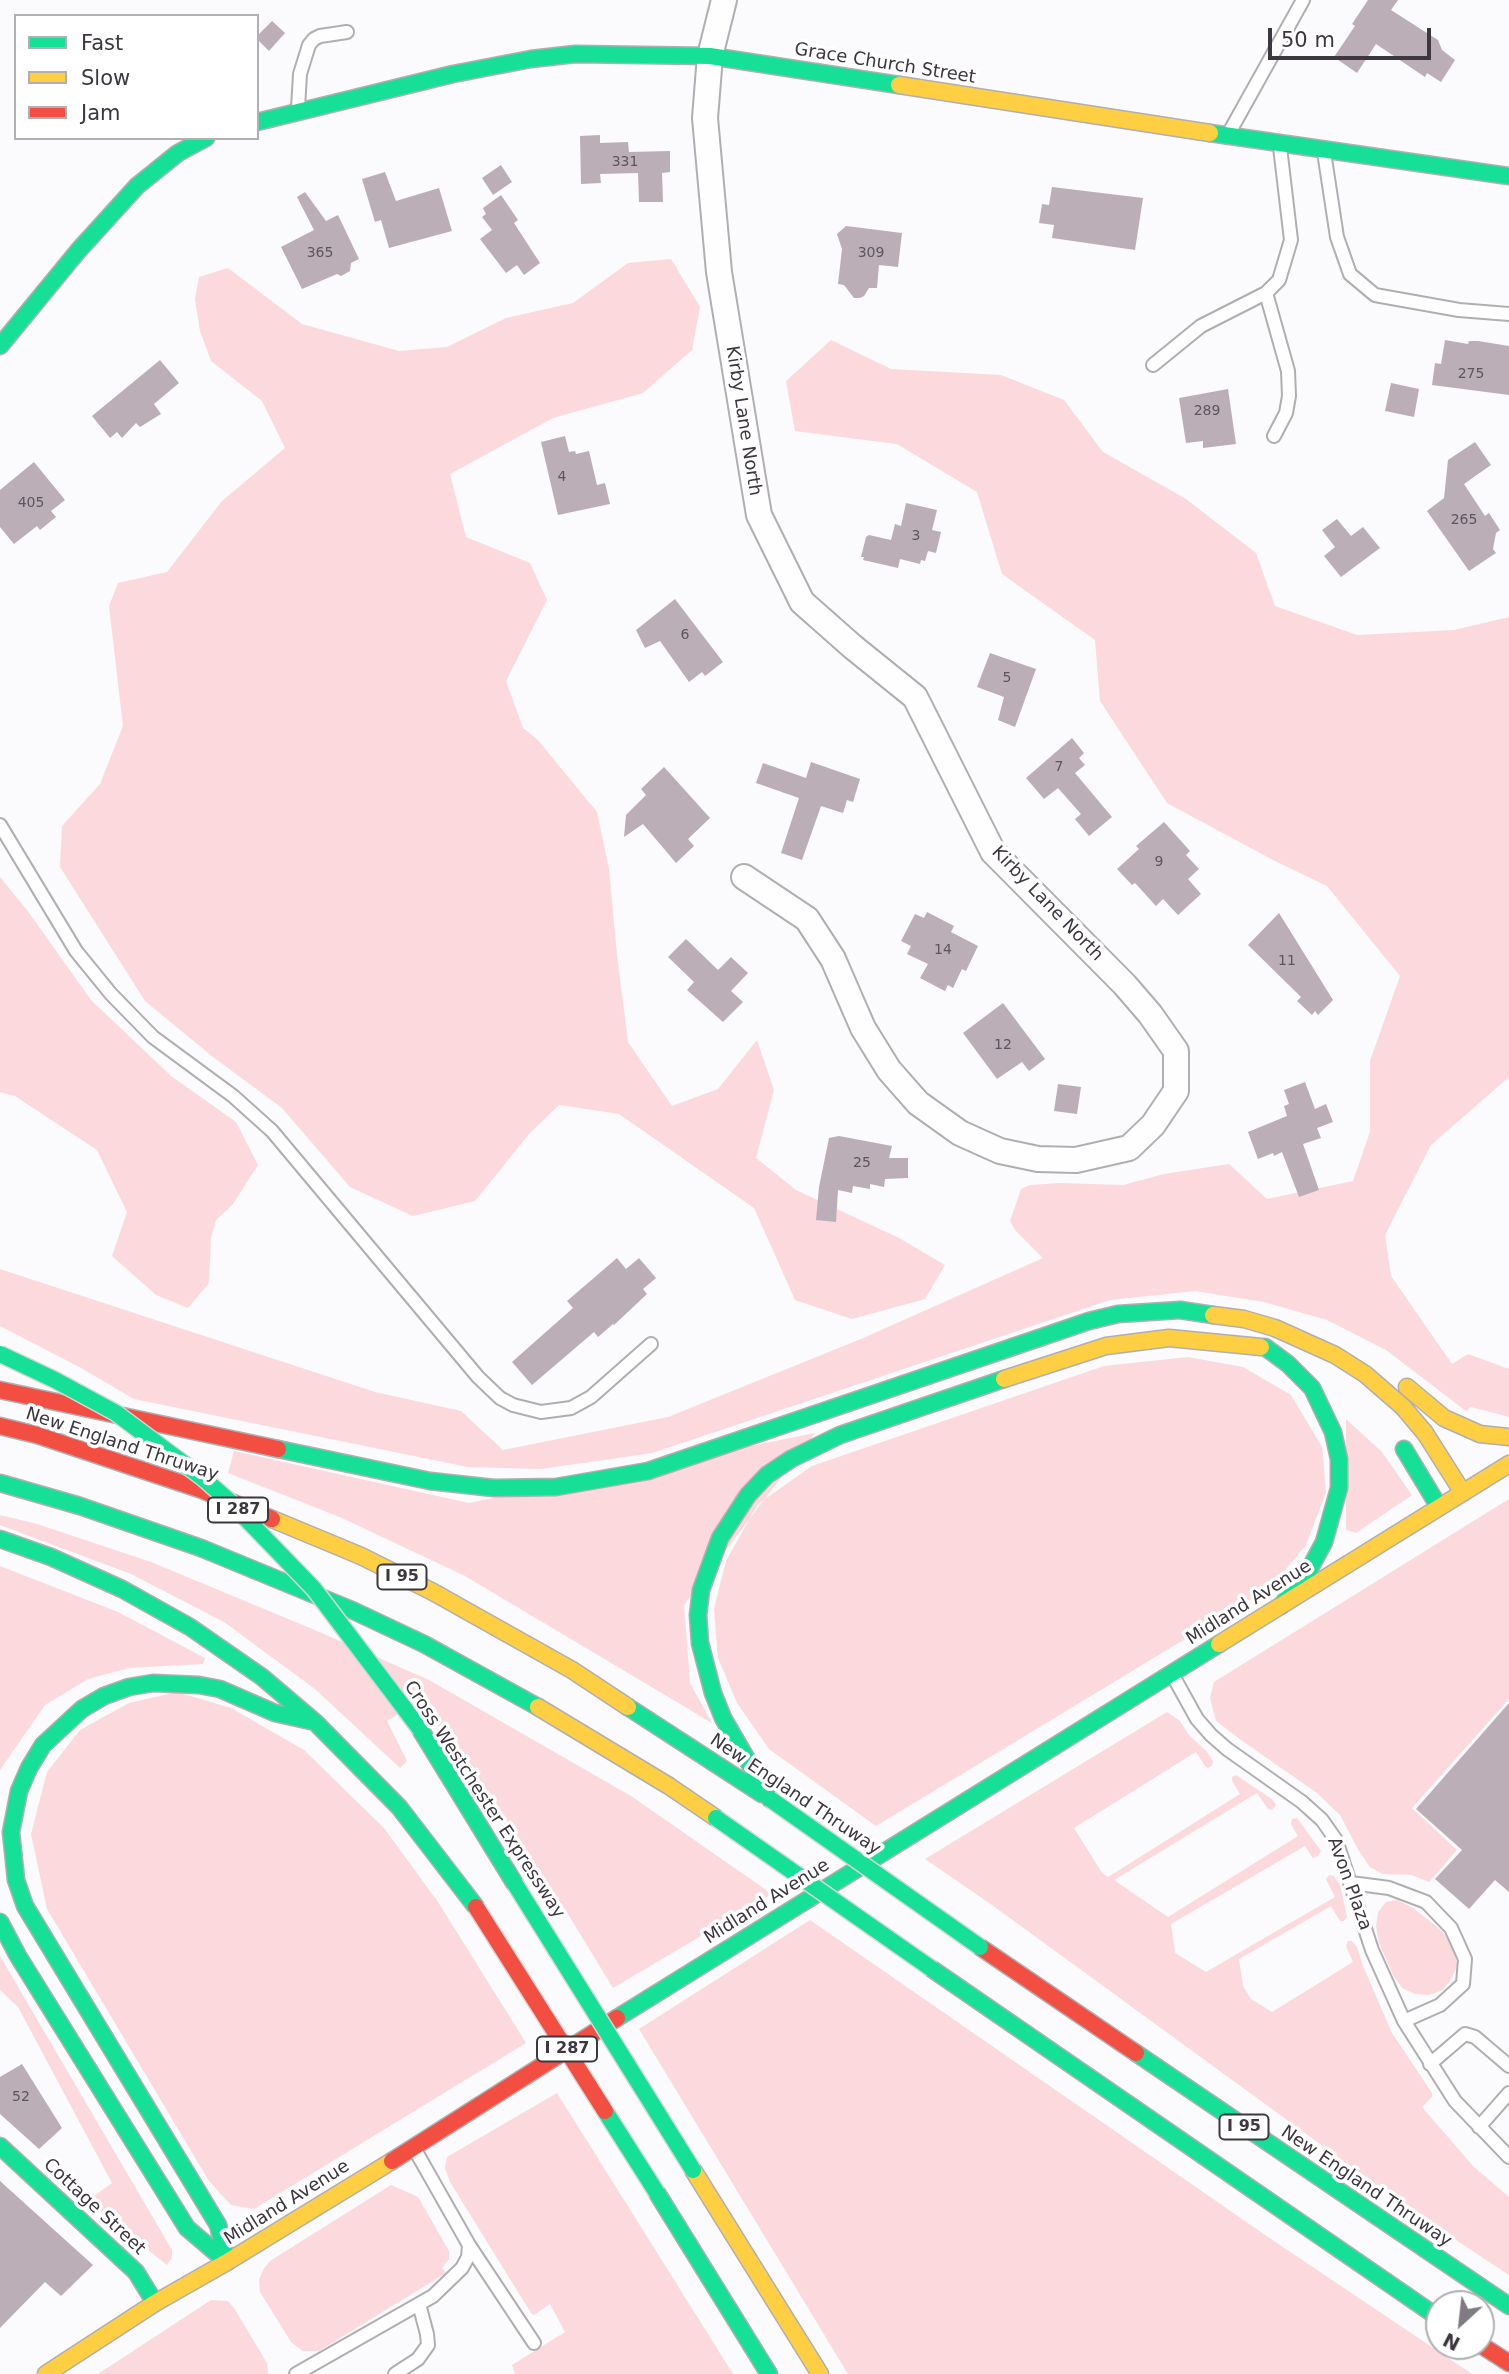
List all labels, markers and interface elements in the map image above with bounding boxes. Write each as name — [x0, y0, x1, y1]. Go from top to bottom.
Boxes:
legend — [14, 14, 259, 140]
scale bar — [1271, 14, 1434, 58]
text: 50 m — [1281, 28, 1335, 52]
text: Fast — [81, 31, 123, 55]
street label: Grace Church Street — [793, 39, 977, 89]
text: Slow — [81, 66, 130, 90]
text: Jam — [81, 101, 121, 125]
house number: 331 — [612, 154, 638, 170]
house number: 365 — [307, 245, 333, 261]
house number: 309 — [858, 245, 884, 261]
street label: Kirby Lane North — [720, 344, 766, 498]
house number: 275 — [1458, 366, 1484, 382]
house number: 289 — [1194, 403, 1220, 419]
house number: 4 — [558, 469, 566, 485]
house number: 405 — [18, 495, 44, 511]
house number: 265 — [1451, 512, 1477, 528]
house number: 3 — [912, 528, 920, 544]
house number: 6 — [681, 627, 689, 643]
house number: 5 — [1003, 670, 1011, 686]
house number: 7 — [1055, 759, 1063, 775]
street label: Kirby Lane North — [987, 842, 1107, 966]
house number: 9 — [1155, 854, 1163, 870]
house number: 14 — [934, 942, 952, 958]
house number: 11 — [1278, 953, 1296, 969]
house number: 12 — [994, 1037, 1012, 1053]
house number: 25 — [853, 1155, 871, 1171]
street label: New England Thruway — [23, 1404, 221, 1486]
road number: I 287 — [208, 1498, 268, 1522]
street label: Midland Avenue — [1182, 1556, 1316, 1650]
road number: I 95 — [378, 1564, 426, 1590]
street label: Cross Westchester Expressway — [399, 1677, 569, 1923]
street label: New England Thruway — [705, 1730, 885, 1860]
street label: Avon Plaza — [1322, 1835, 1376, 1933]
street label: Midland Avenue — [700, 1855, 834, 1949]
road number: I 287 — [537, 2036, 597, 2062]
house number: 52 — [12, 2089, 30, 2105]
road number: I 95 — [1220, 2114, 1268, 2140]
street label: New England Thruway — [1276, 2122, 1456, 2252]
street label: Cottage Street — [38, 2154, 150, 2260]
street label: Midland Avenue — [220, 2156, 354, 2250]
north arrow — [1425, 2290, 1495, 2360]
text: N — [1439, 2329, 1463, 2355]

